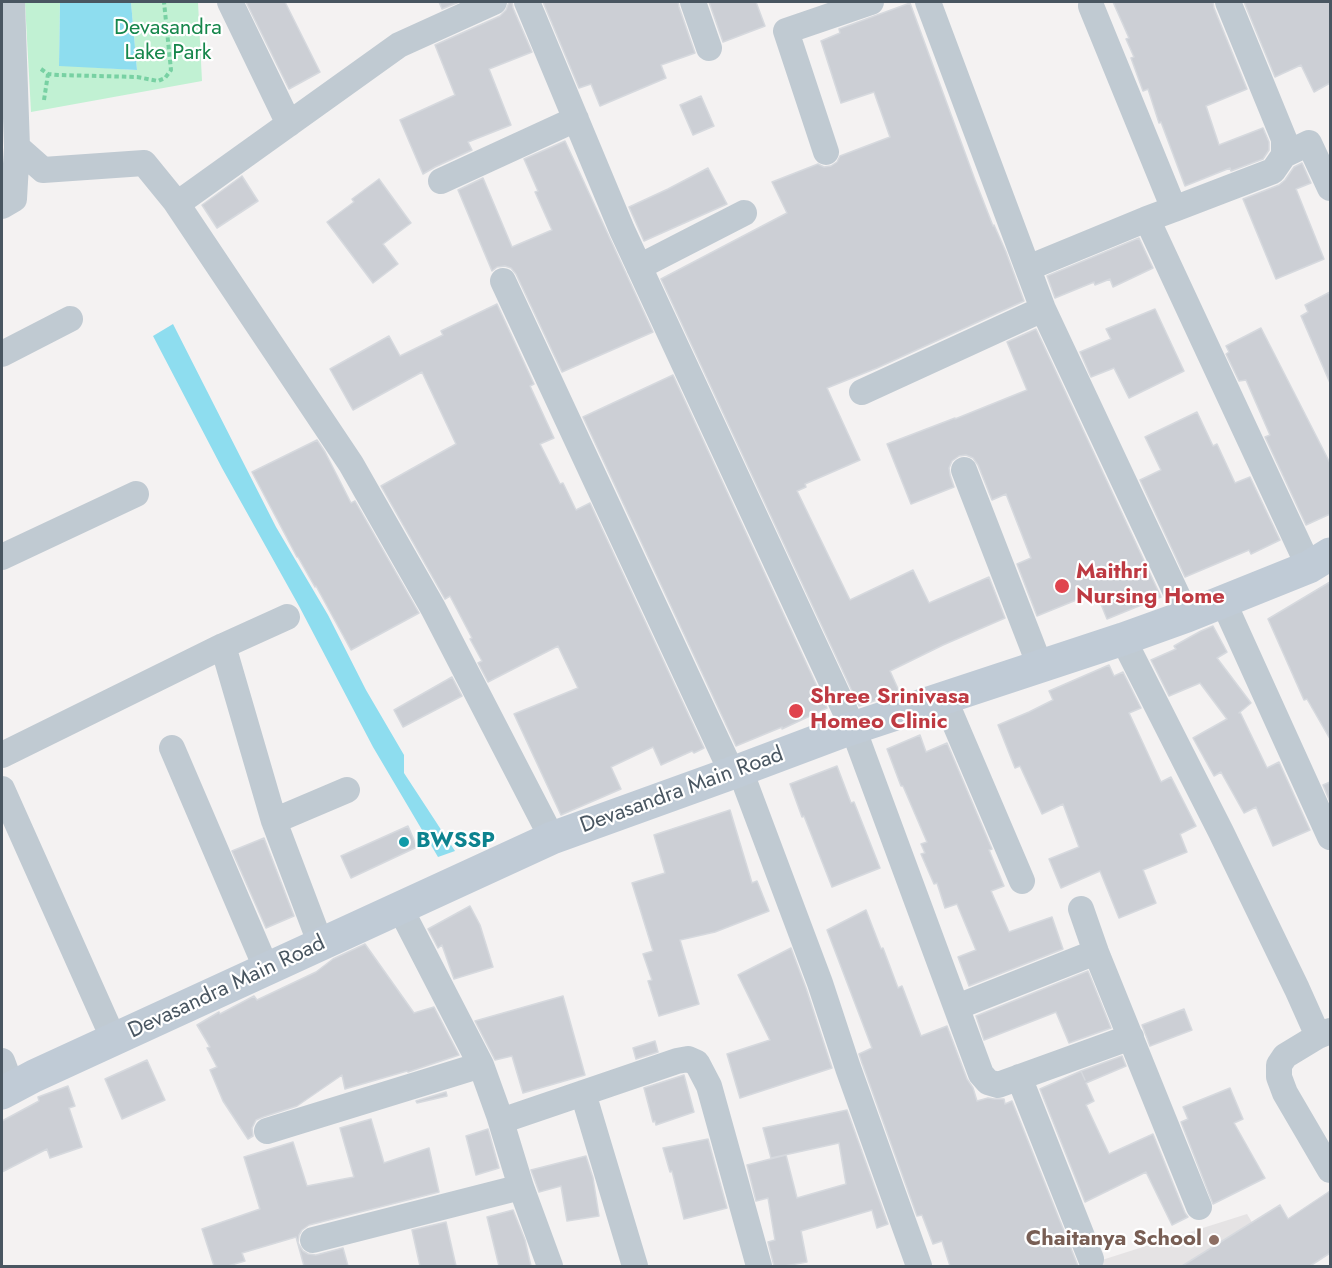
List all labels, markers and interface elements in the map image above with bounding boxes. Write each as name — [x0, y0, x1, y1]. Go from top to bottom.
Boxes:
park label: Devasandra Lake Park — [114, 16, 222, 68]
place label: Maithri Nursing Home — [1076, 560, 1225, 612]
marker: Maithri Nursing Home — [1053, 577, 1071, 595]
place label: Shree Srinivasa Homeo Clinic — [810, 685, 970, 736]
marker: Shree Srinivasa Homeo Clinic — [787, 702, 805, 720]
street label: Devasandra Main Road — [577, 742, 787, 840]
place label: BWSSP — [416, 829, 495, 855]
marker: BWSSP — [397, 835, 411, 849]
street label: Devasandra Main Road — [124, 931, 330, 1045]
place label: Chaitanya School — [1026, 1227, 1202, 1253]
marker: Chaitanya School — [1207, 1233, 1221, 1247]

